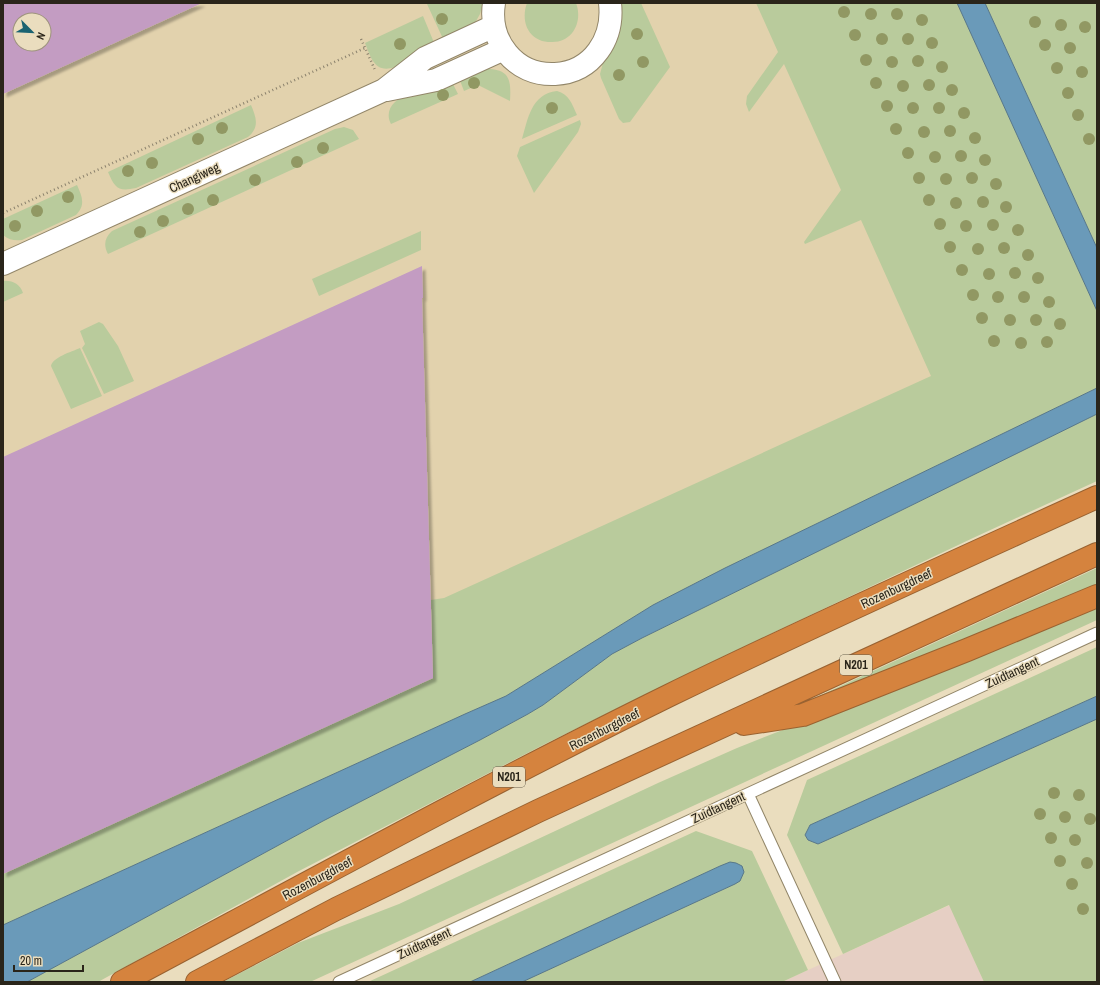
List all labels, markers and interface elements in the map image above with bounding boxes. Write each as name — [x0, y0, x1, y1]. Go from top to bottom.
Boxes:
north arrow — [12, 12, 52, 52]
text: N — [33, 30, 49, 42]
street label: Changiweg — [166, 158, 222, 197]
street label: Rozenburgdreef — [858, 565, 934, 612]
street label: Zuidtangent — [983, 653, 1042, 692]
road number: N201 — [840, 655, 872, 675]
street label: Rozenburgdreef — [566, 705, 642, 754]
road number: N201 — [493, 767, 525, 787]
street label: Zuidtangent — [689, 788, 748, 827]
street label: Rozenburgdreef — [279, 853, 355, 904]
street label: Zuidtangent — [395, 924, 454, 963]
scale bar — [14, 947, 83, 973]
text: 20 m — [20, 953, 42, 969]

